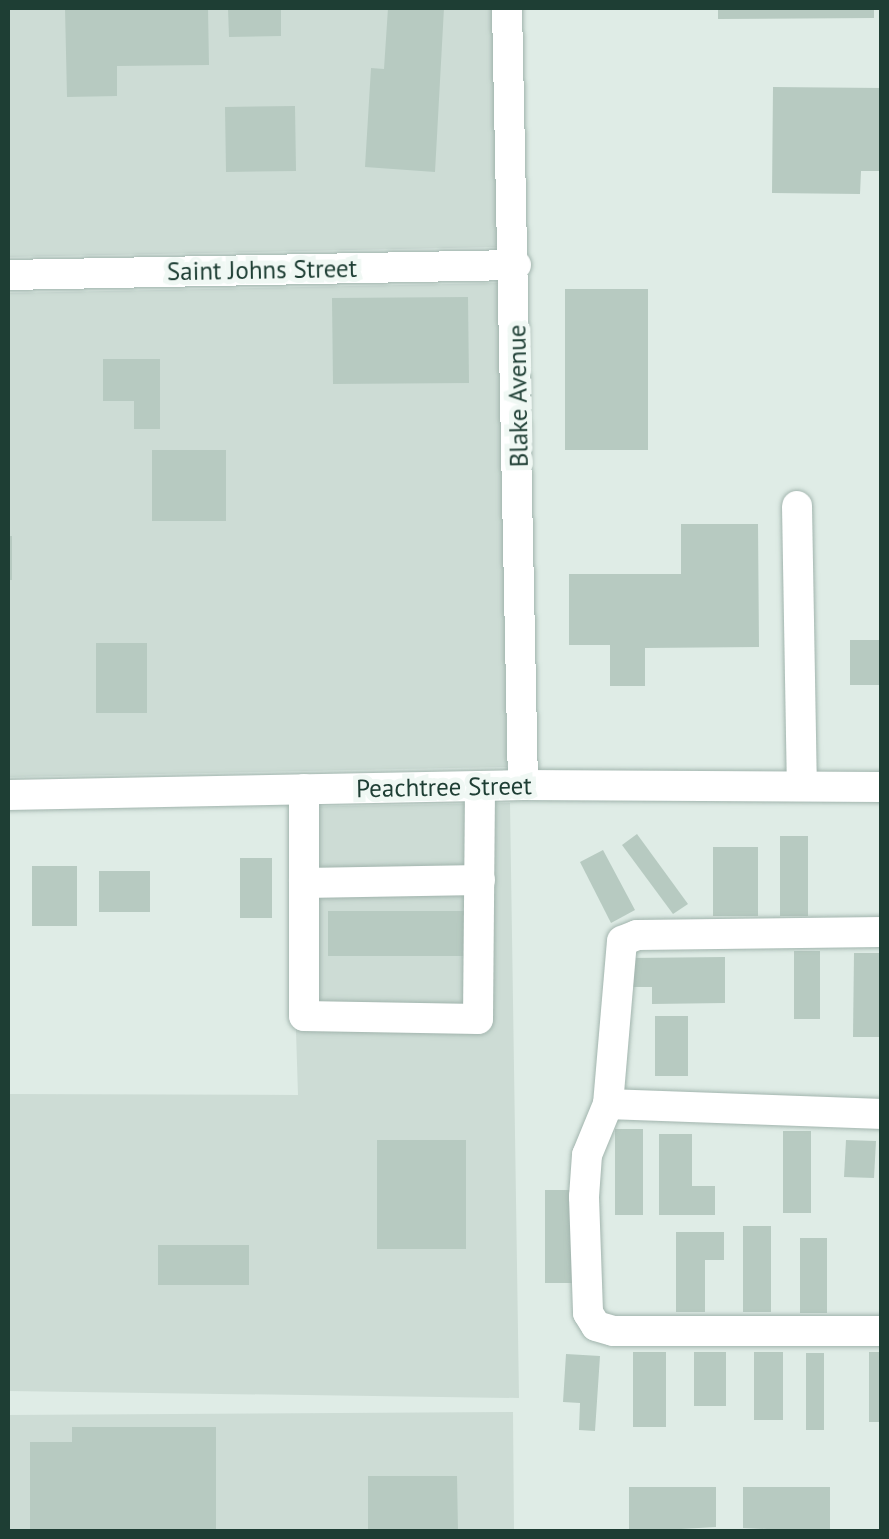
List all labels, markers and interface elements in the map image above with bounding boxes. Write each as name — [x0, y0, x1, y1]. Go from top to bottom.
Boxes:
street label: Saint Johns Street — [167, 253, 357, 287]
street label: Blake Avenue — [502, 324, 534, 468]
street label: Peachtree Street — [356, 770, 532, 804]

